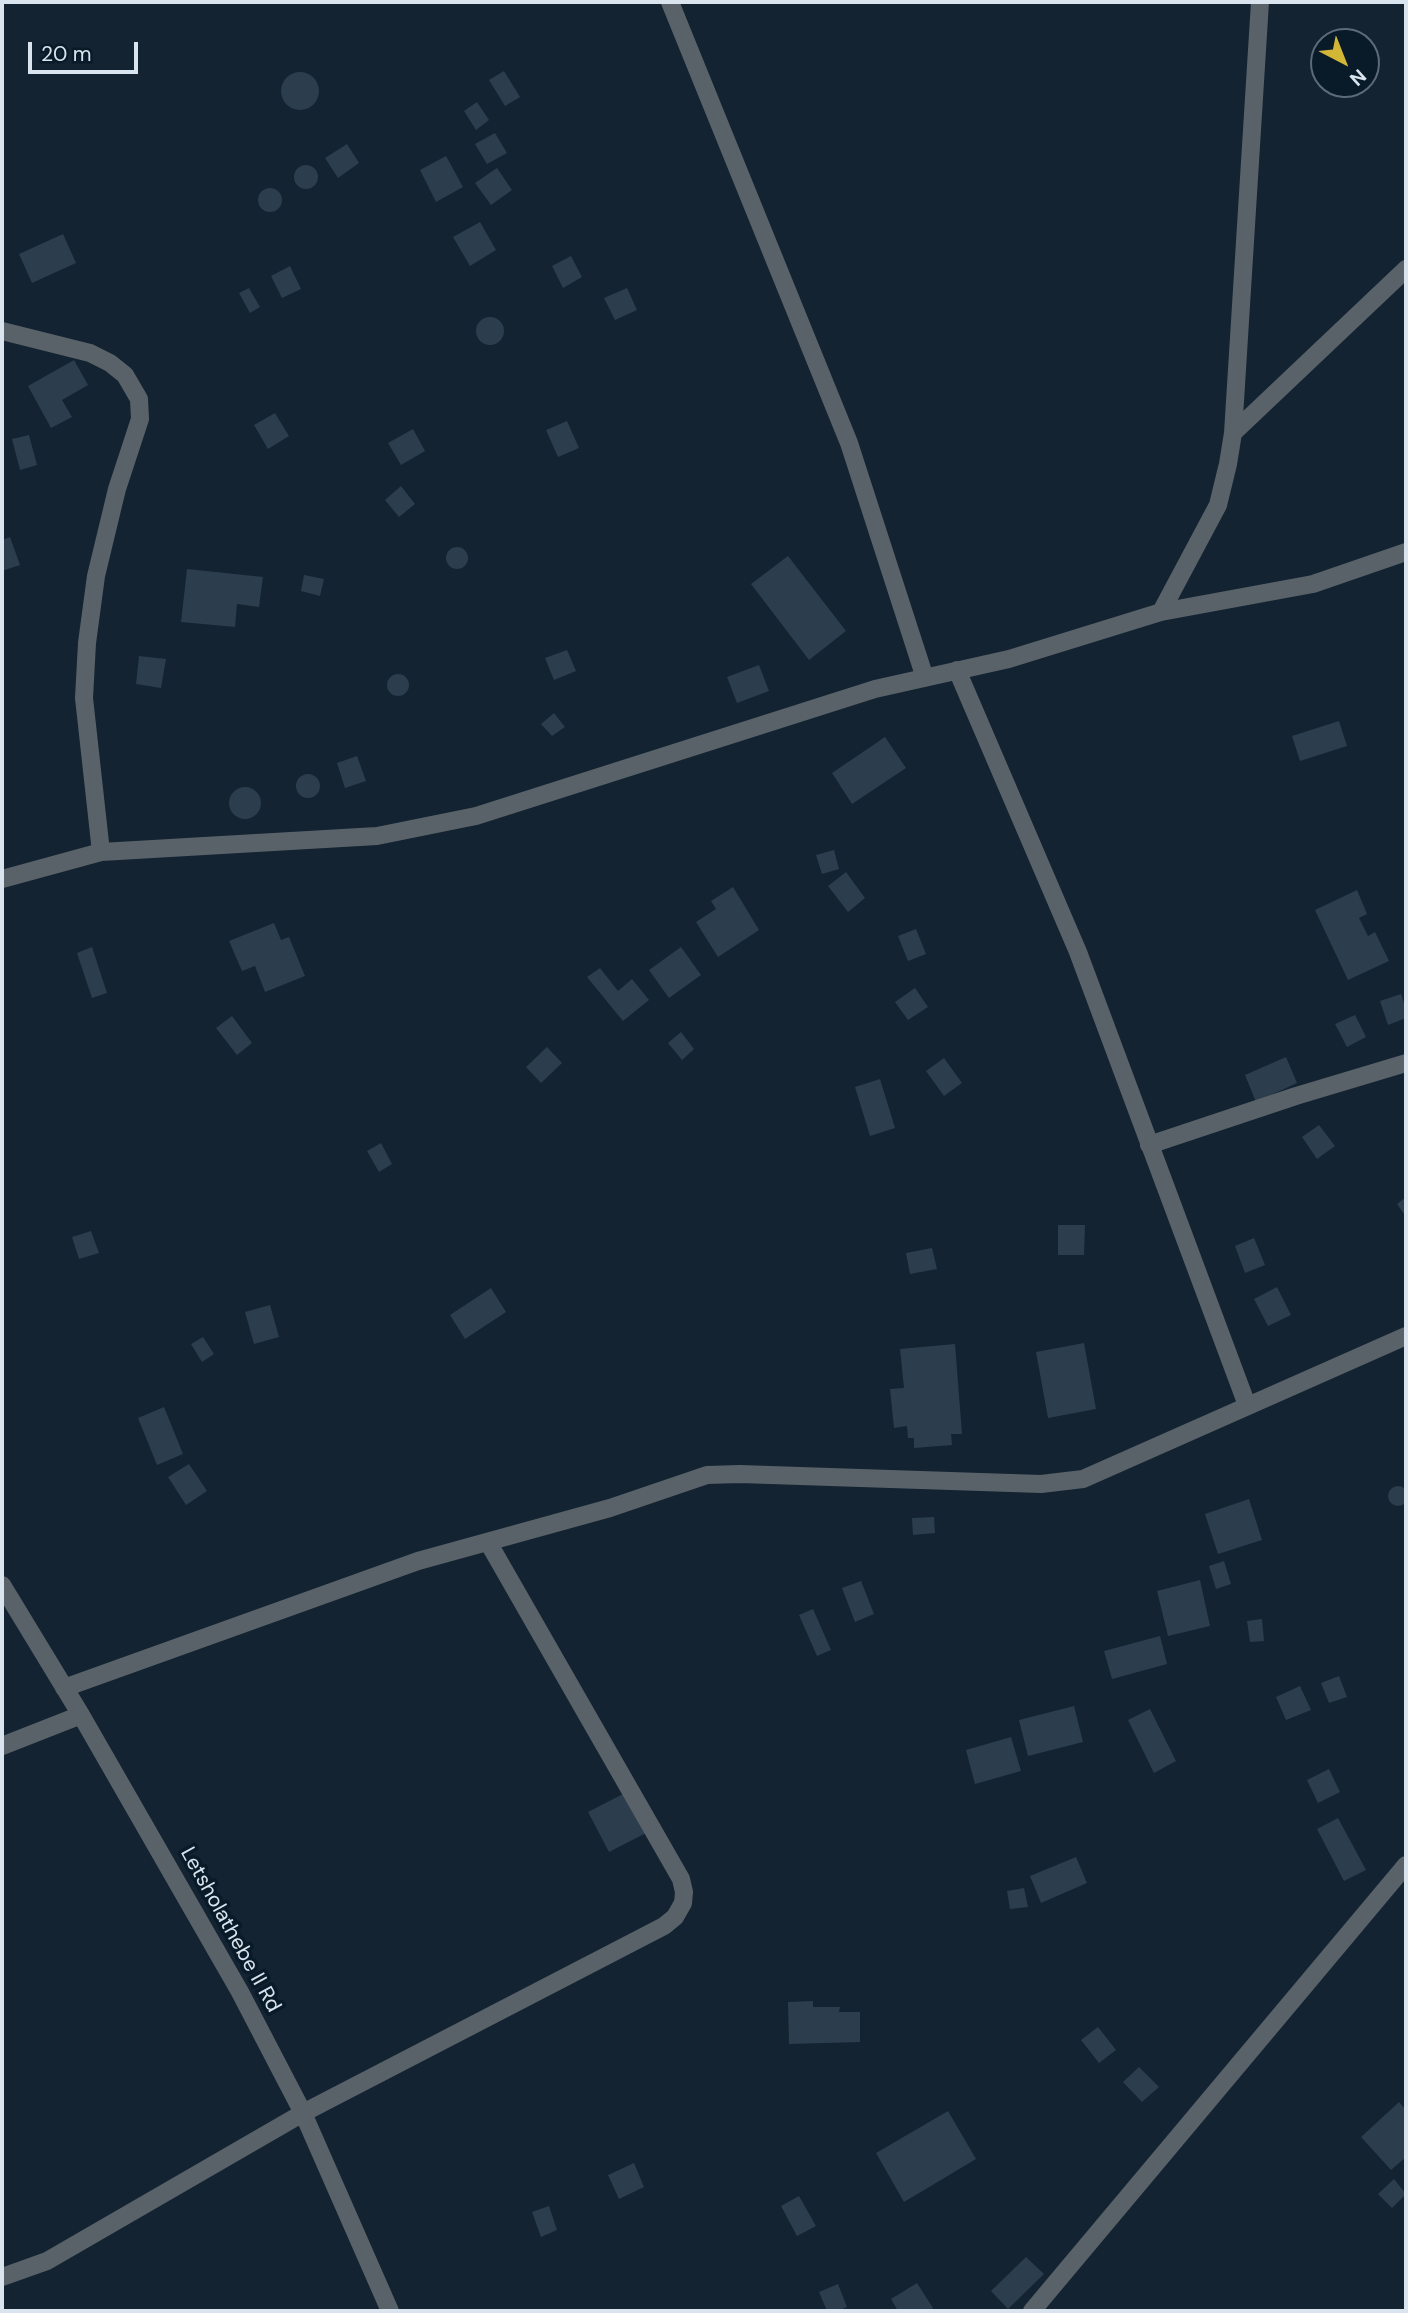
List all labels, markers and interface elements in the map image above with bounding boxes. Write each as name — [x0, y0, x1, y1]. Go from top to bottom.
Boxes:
scale bar — [32, 28, 142, 72]
north arrow — [1310, 28, 1380, 98]
text: 20 m — [41, 40, 92, 68]
text: N — [1345, 64, 1372, 91]
street label: Letsholathebe II Rd — [174, 1843, 286, 2017]

